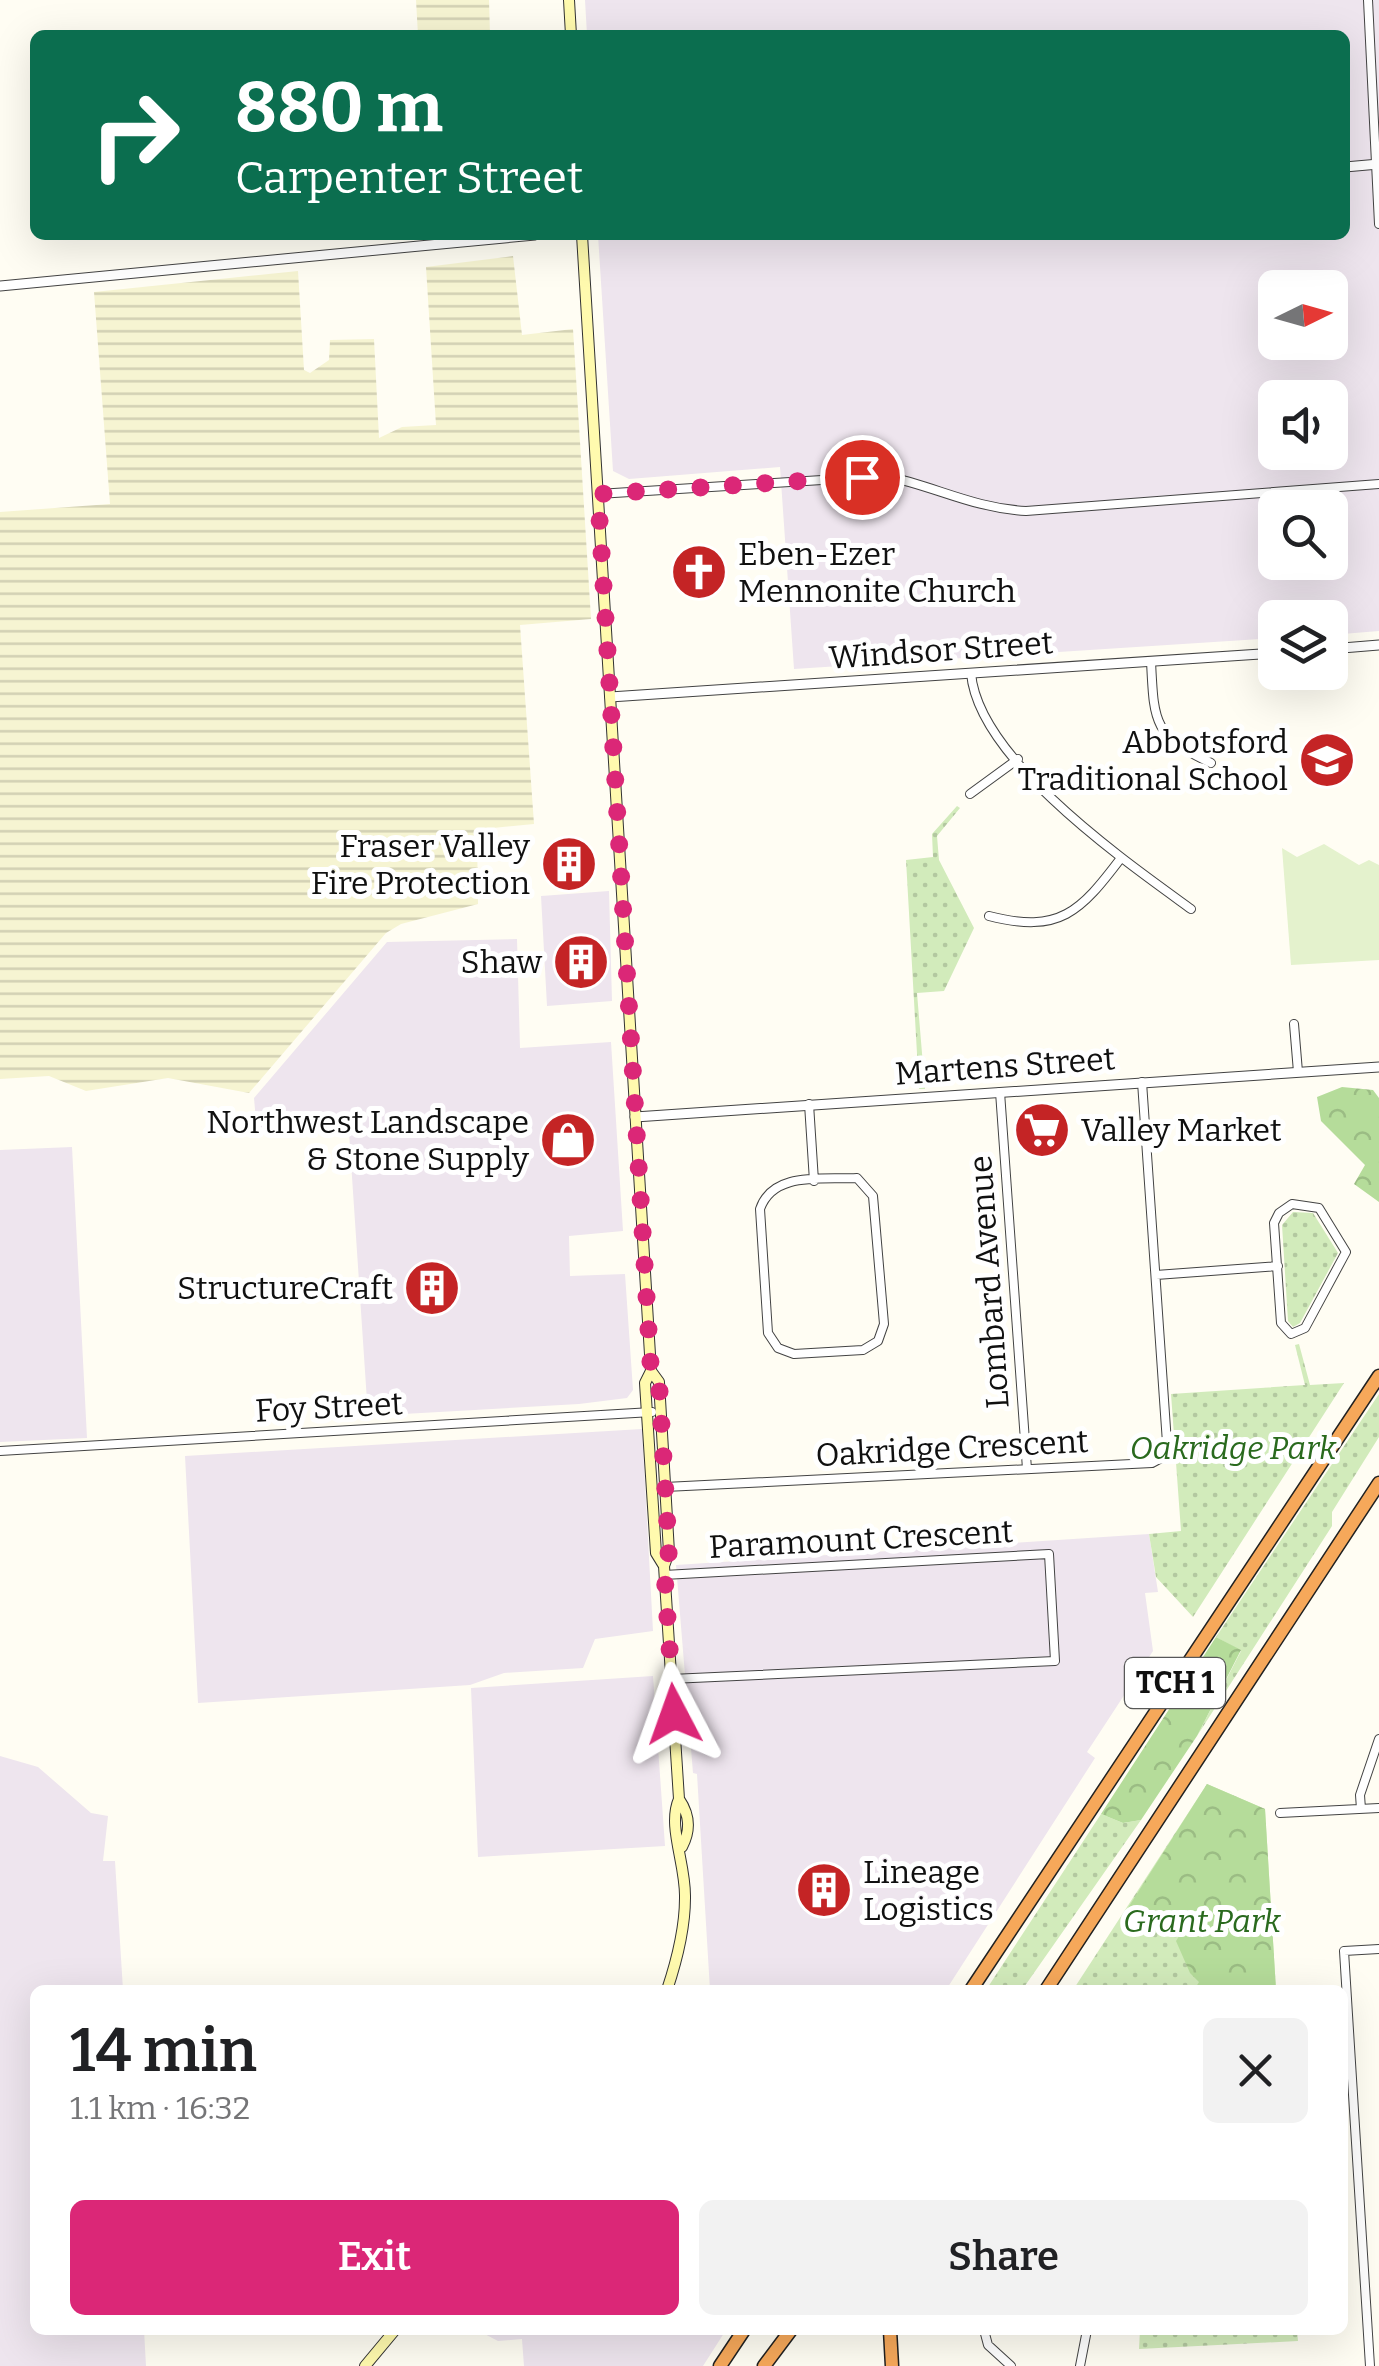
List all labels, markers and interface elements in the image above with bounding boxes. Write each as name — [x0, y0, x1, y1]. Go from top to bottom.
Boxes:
text: 880 m — [235, 66, 443, 150]
icon: right — [70, 70, 200, 200]
text: Carpenter Street — [235, 151, 583, 205]
north arrow — [1258, 270, 1348, 360]
map controls — [1258, 270, 1348, 690]
button: sound — [1258, 380, 1348, 470]
pin — [820, 435, 905, 520]
icon: arrive — [835, 450, 890, 505]
button: search — [1258, 490, 1348, 580]
place label: Eben-Ezer Mennonite Church — [738, 535, 1016, 610]
church icon: Eben-Ezer Mennonite Church — [669, 542, 729, 602]
button: layers — [1258, 600, 1348, 690]
street label: Windsor Street — [828, 623, 1055, 677]
place label: Abbotsford Traditional School — [1017, 723, 1288, 798]
school or university icon: Abbotsford Traditional School — [1297, 730, 1357, 790]
place label: Fraser Valley Fire Protection — [311, 827, 531, 902]
building icon: Fraser Valley Fire Protection — [539, 834, 599, 894]
building icon: Shaw — [551, 932, 611, 992]
place label: Shaw — [461, 943, 542, 981]
street label: Martens Street — [894, 1039, 1117, 1093]
supermarket icon: Valley Market — [1012, 1100, 1072, 1160]
place label: Northwest Landscape & Stone Supply — [206, 1103, 530, 1178]
shop icon: Northwest Landscape & Stone Supply — [538, 1110, 598, 1170]
place label: Valley Market — [1081, 1111, 1282, 1149]
street label: Lombard Avenue — [961, 1154, 1017, 1410]
building icon: StructureCraft — [402, 1258, 462, 1318]
place label: StructureCraft — [177, 1269, 393, 1307]
street label: Foy Street — [254, 1384, 404, 1430]
street label: Oakridge Crescent — [815, 1422, 1090, 1474]
park label: Oakridge Park — [1130, 1429, 1337, 1467]
street label: Paramount Crescent — [708, 1512, 1014, 1566]
road number: TCH 1 — [1125, 1658, 1225, 1708]
position arrow — [622, 1662, 726, 1766]
place label: Lineage Logistics — [863, 1853, 994, 1928]
building icon: Lineage Logistics — [794, 1860, 854, 1920]
park label: Grant Park — [1123, 1902, 1282, 1940]
text: 14 min — [70, 2015, 257, 2087]
button: close — [1203, 2018, 1308, 2123]
text: 1.1 km · 16:32 — [70, 2089, 250, 2127]
button: Exit — [70, 2200, 679, 2315]
button: Share — [699, 2200, 1308, 2315]

